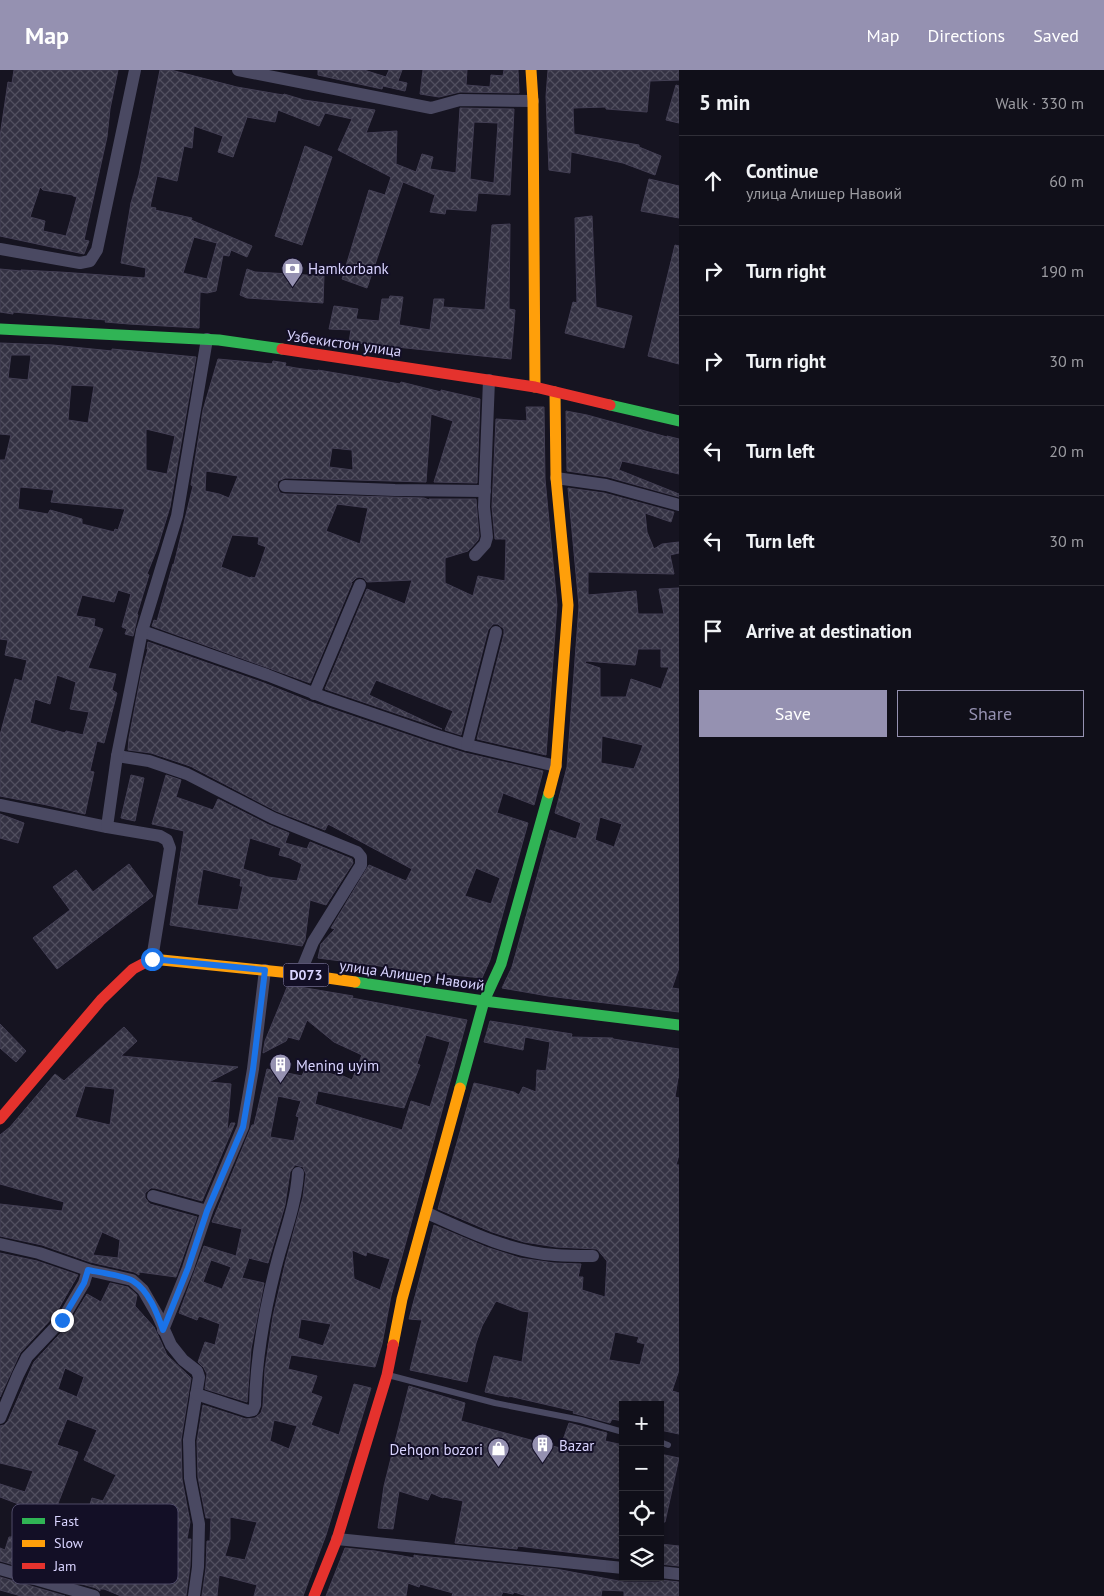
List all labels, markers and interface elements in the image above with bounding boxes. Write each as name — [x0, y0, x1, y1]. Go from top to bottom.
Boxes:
text: Map — [25, 20, 69, 51]
text: Map — [867, 24, 899, 47]
text: Directions — [927, 24, 1005, 47]
text: Saved — [1033, 24, 1079, 47]
text: 5 min — [699, 89, 750, 116]
text: Walk · 330 m — [995, 93, 1084, 113]
text: Continue — [746, 159, 818, 183]
icon: ahead — [699, 167, 727, 195]
text: 60 m — [1049, 171, 1084, 191]
text: улица Алишер Навоий — [746, 183, 902, 203]
bank icon: Hamkorbank — [280, 256, 304, 287]
icon: right — [699, 257, 727, 285]
place label: Hamkorbank — [308, 259, 390, 278]
text: Turn right — [746, 259, 826, 283]
text: 190 m — [1041, 261, 1084, 281]
street label: Узбекистон улица — [285, 326, 403, 360]
icon: right — [699, 347, 727, 375]
text: Turn right — [746, 349, 826, 373]
text: 30 m — [1049, 351, 1084, 371]
icon: left — [699, 437, 727, 465]
text: Turn left — [746, 439, 815, 463]
text: 20 m — [1049, 441, 1084, 461]
icon: left — [699, 527, 727, 555]
text: Turn left — [746, 529, 815, 553]
text: 30 m — [1049, 531, 1084, 551]
icon: arrive — [699, 617, 727, 645]
text: Arrive at destination — [746, 619, 912, 643]
button: Save — [699, 690, 887, 737]
button: Share — [897, 690, 1084, 737]
route start — [141, 948, 164, 971]
street label: улица Алишер Навоий — [338, 955, 486, 995]
road number: D073 — [284, 964, 328, 986]
building icon: Mening uyim — [268, 1053, 292, 1084]
place label: Mening uyim — [296, 1056, 379, 1075]
route end — [51, 1309, 74, 1332]
map controls — [619, 1401, 664, 1581]
button: + — [619, 1401, 664, 1446]
building icon: Bazar — [531, 1433, 555, 1464]
place label: Bazar — [559, 1436, 594, 1455]
shop icon: Dehqon bozori — [487, 1437, 511, 1468]
place label: Dehqon bozori — [390, 1440, 483, 1459]
button: − — [619, 1446, 664, 1491]
button: locate — [619, 1491, 664, 1536]
legend — [12, 1504, 178, 1584]
text: Fast — [54, 1512, 79, 1530]
text: Slow — [54, 1534, 84, 1552]
button: layers — [619, 1536, 664, 1581]
text: Jam — [53, 1557, 76, 1575]

